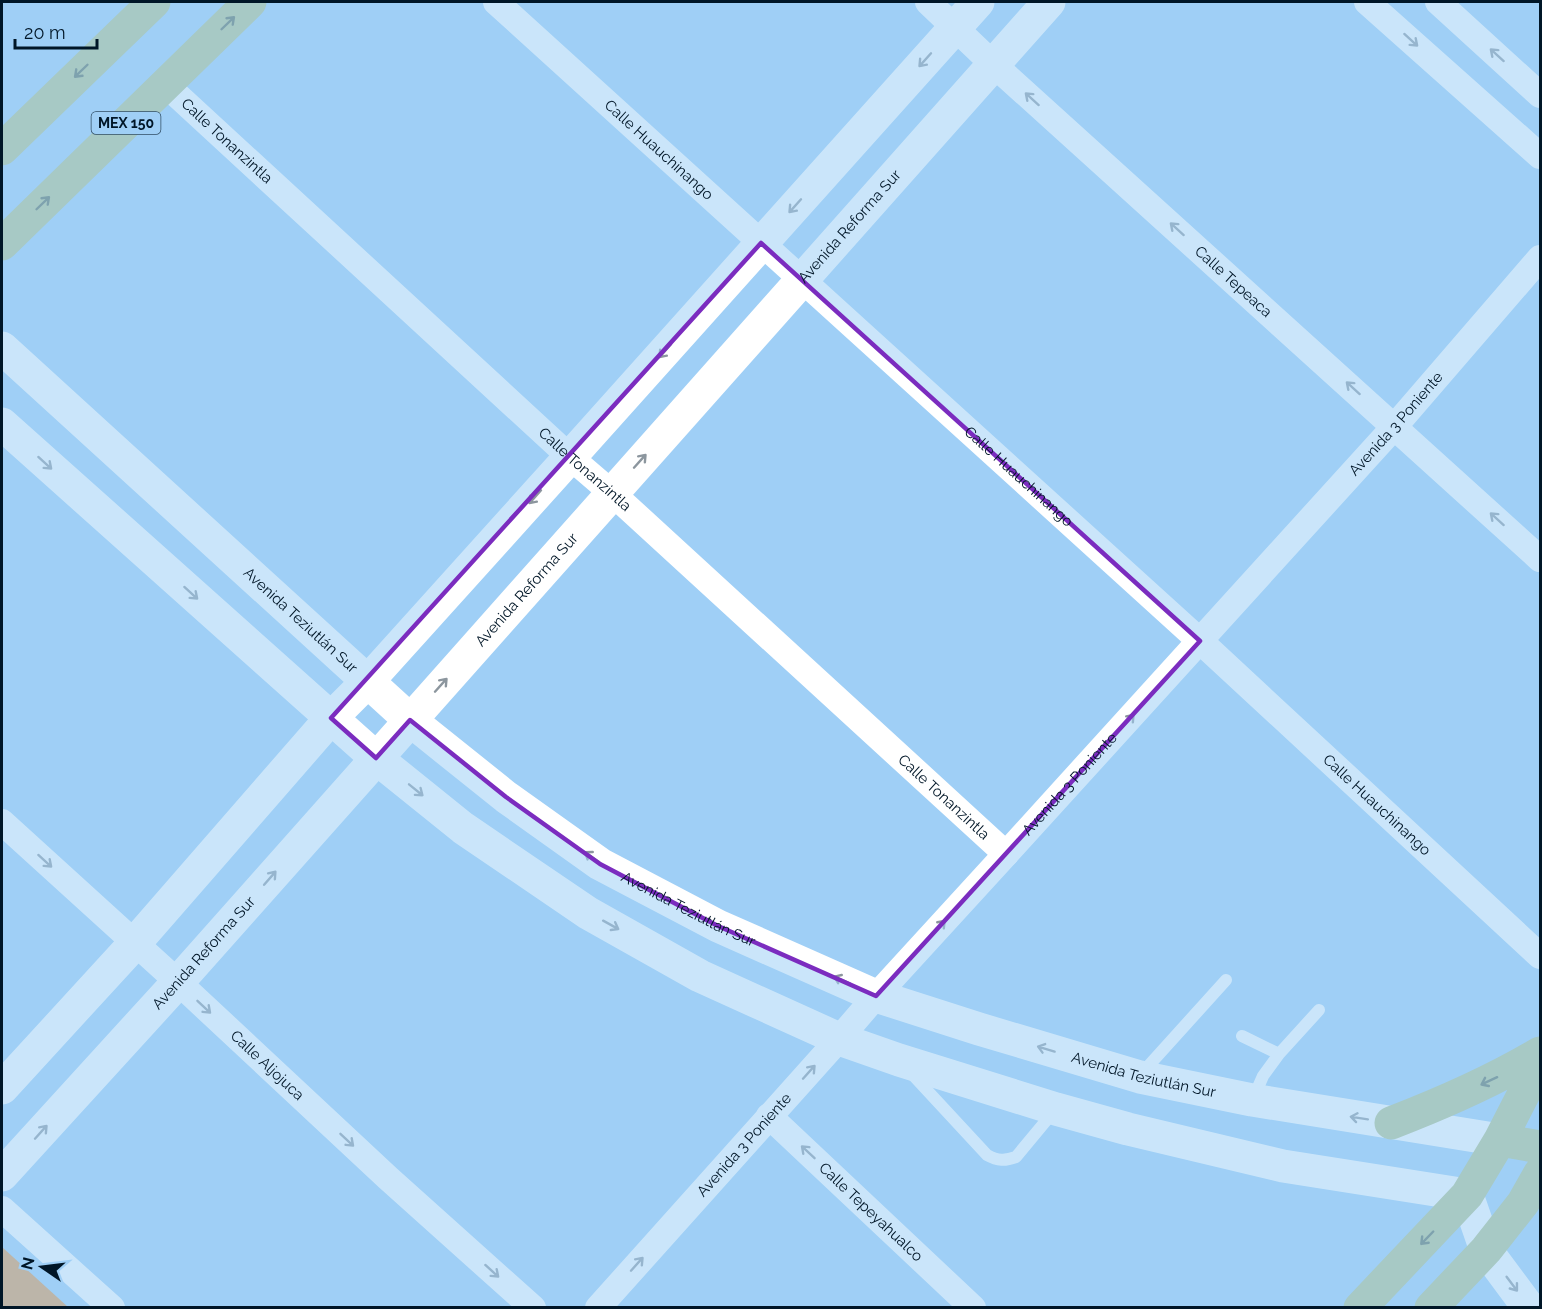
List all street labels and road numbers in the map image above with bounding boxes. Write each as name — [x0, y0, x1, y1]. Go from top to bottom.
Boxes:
street label: Calle Tonanzintla — [177, 94, 276, 187]
street label: Calle Huauchinango — [601, 96, 717, 204]
road number: MEX 150 — [92, 112, 160, 134]
street label: Avenida Reforma Sur — [794, 165, 905, 287]
street label: Calle Tepeaca — [1191, 242, 1276, 321]
street label: Avenida 3 Poniente — [1345, 368, 1447, 480]
street label: Calle Huauchinango — [961, 423, 1077, 530]
street label: Calle Tonanzintla — [535, 424, 635, 515]
street label: Avenida Reforma Sur — [471, 529, 582, 650]
street label: Avenida Teziutlán Sur — [240, 564, 362, 677]
street label: Avenida 3 Poniente — [1018, 729, 1121, 839]
street label: Calle Tonanzintla — [894, 751, 993, 843]
street label: Calle Huauchinango — [1319, 751, 1435, 859]
street label: Avenida Teziutlán Sur — [618, 868, 759, 951]
street label: Avenida Reforma Sur — [148, 892, 259, 1013]
street label: Calle Aljojuca — [227, 1027, 308, 1104]
street label: Avenida Teziutlán Sur — [1069, 1048, 1218, 1101]
street label: Avenida 3 Poniente — [693, 1089, 795, 1200]
street label: Calle Tepeyahualco — [815, 1159, 927, 1265]

